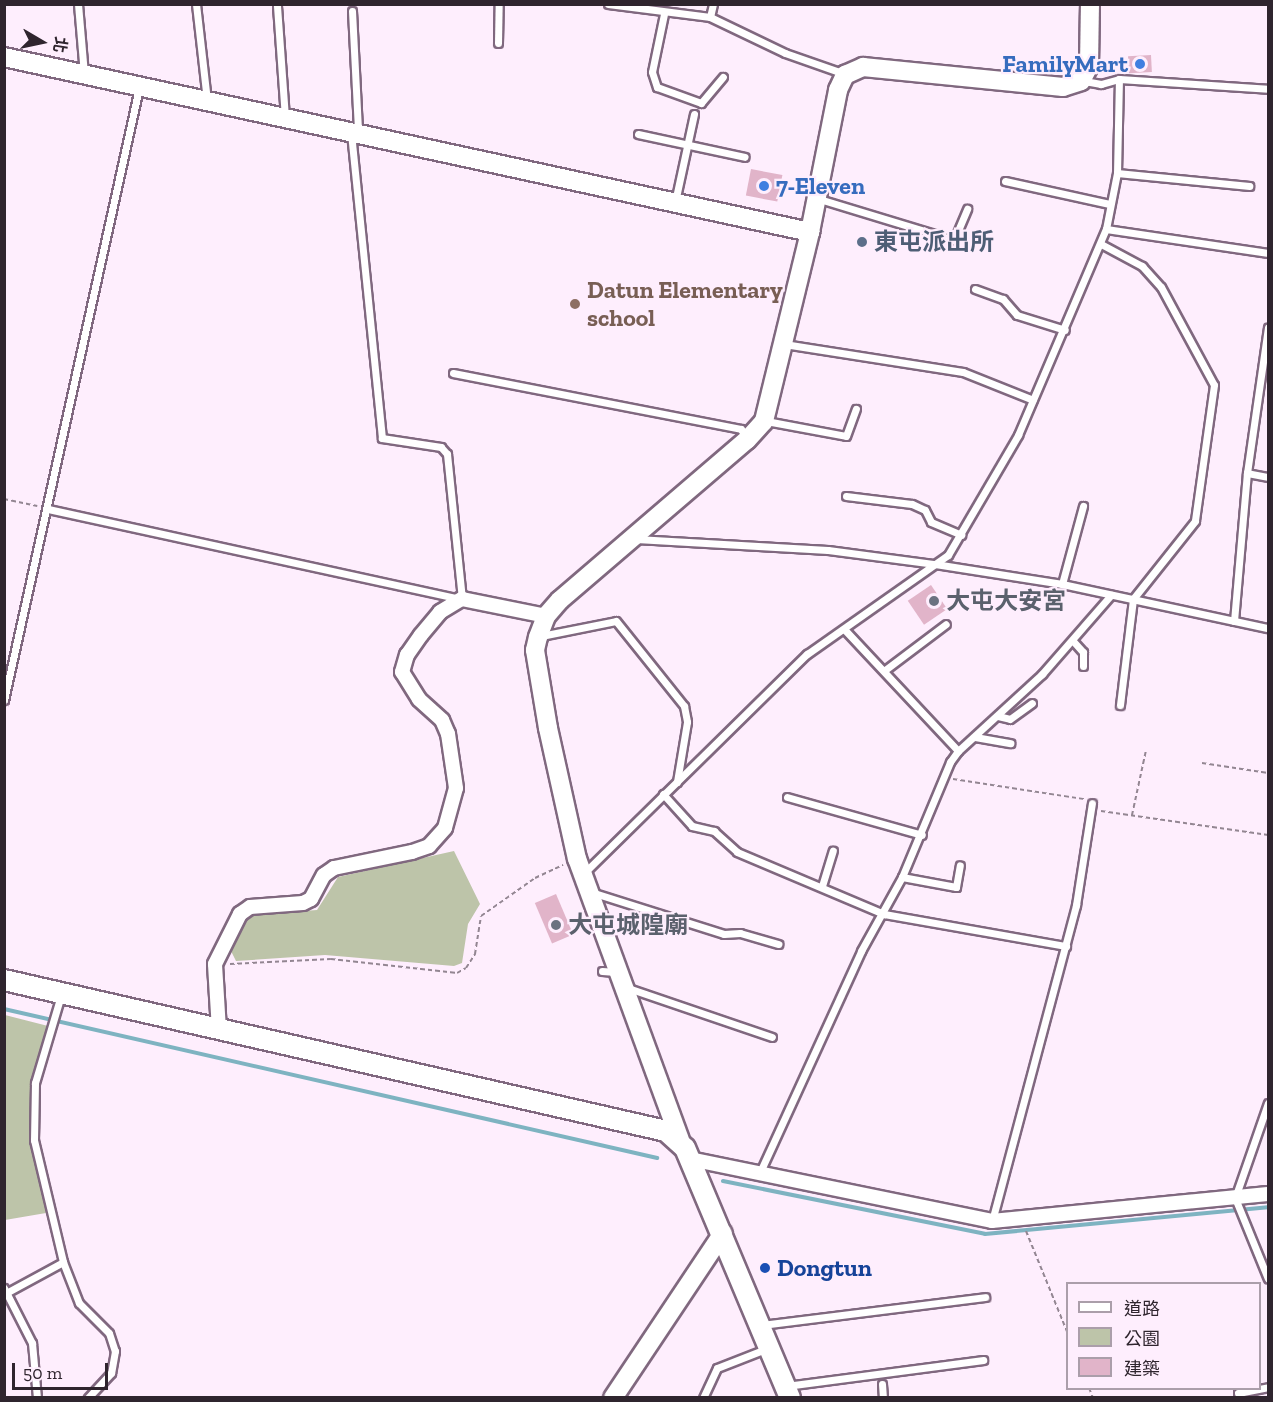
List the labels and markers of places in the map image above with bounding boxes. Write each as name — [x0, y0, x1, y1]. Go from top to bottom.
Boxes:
place label: FamilyMart — [1002, 50, 1128, 78]
marker: FamilyMart — [1133, 57, 1147, 71]
place label: 7-Eleven — [776, 172, 865, 200]
marker: 7-Eleven — [757, 179, 771, 193]
place label: 東屯派出所 — [874, 228, 994, 256]
marker: 東屯派出所 — [855, 235, 869, 249]
place label: Datun Elementary school — [587, 276, 783, 332]
marker: Datun Elementary school — [568, 297, 582, 311]
place label: 大屯大安宮 — [946, 587, 1066, 615]
marker: 大屯大安宮 — [927, 594, 941, 608]
place label: 大屯城隍廟 — [568, 911, 688, 939]
marker: 大屯城隍廟 — [549, 918, 563, 932]
place label: Dongtun — [777, 1254, 872, 1282]
marker: Dongtun — [758, 1261, 772, 1275]

